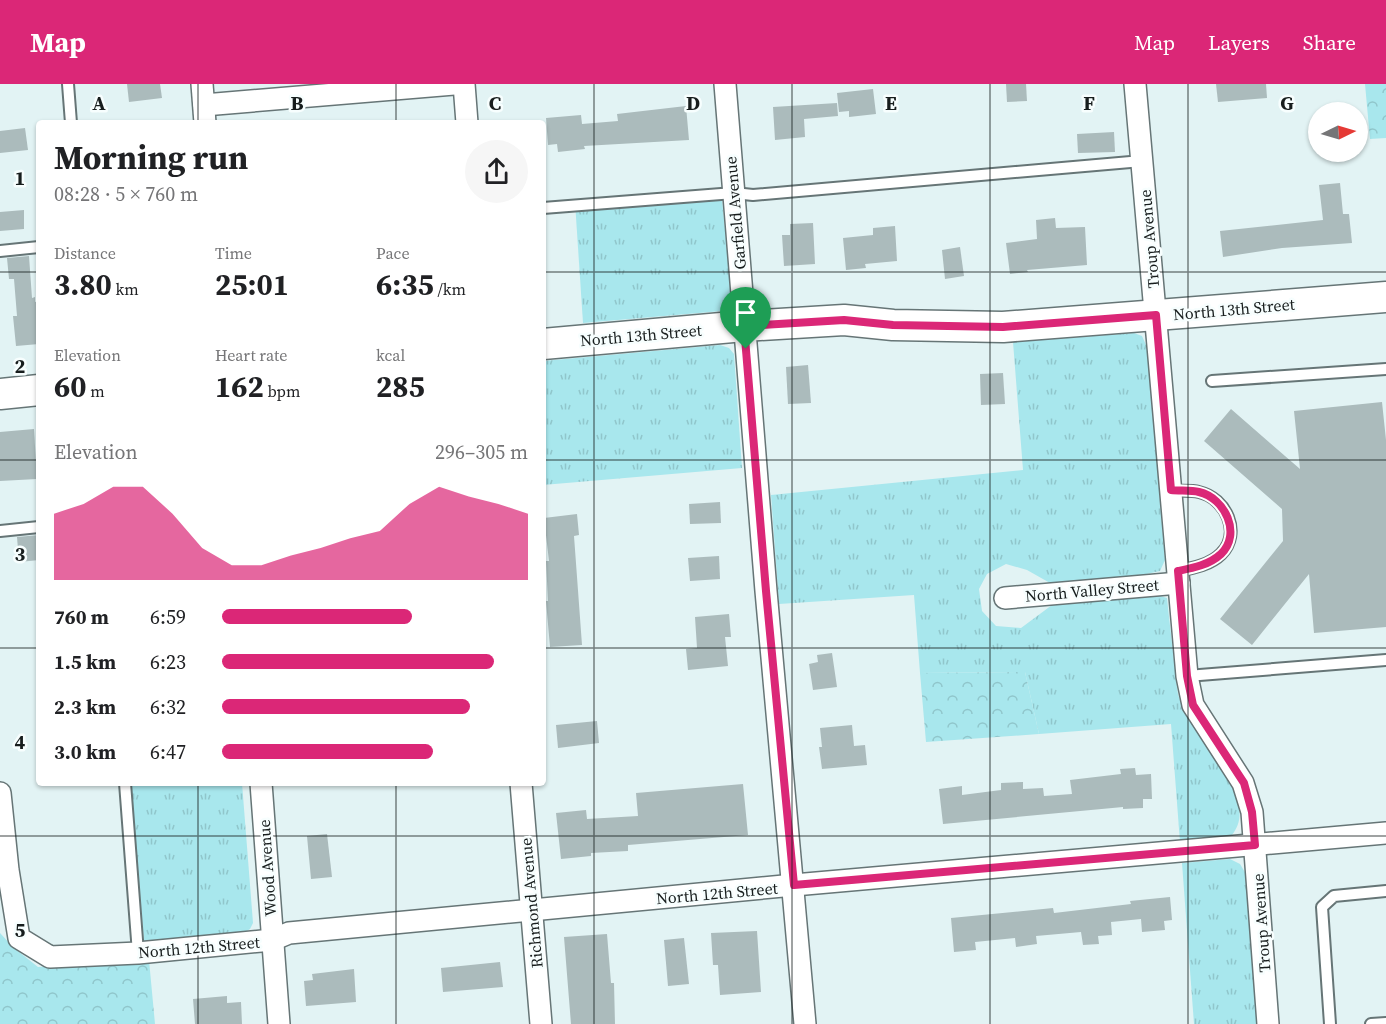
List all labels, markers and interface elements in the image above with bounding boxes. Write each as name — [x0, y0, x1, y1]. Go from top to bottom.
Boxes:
text: Map — [30, 23, 86, 61]
text: Map — [1134, 28, 1175, 57]
text: Layers — [1208, 28, 1270, 57]
text: Share — [1303, 28, 1356, 57]
text: A — [92, 89, 106, 117]
text: B — [290, 89, 304, 117]
text: C — [489, 89, 501, 117]
text: D — [686, 89, 700, 117]
text: E — [885, 89, 897, 117]
text: F — [1083, 89, 1095, 117]
text: G — [1280, 89, 1294, 117]
north arrow — [1308, 102, 1368, 162]
map controls — [1308, 102, 1368, 162]
text: Morning run — [54, 135, 248, 180]
button: share — [465, 140, 528, 203]
street label: Garfield Avenue — [719, 155, 751, 271]
text: 1 — [15, 164, 25, 192]
text: 08:28 · 5 × 760 m — [54, 180, 198, 208]
street label: Troup Avenue — [1134, 189, 1164, 289]
text: Distance — [54, 242, 116, 264]
text: Time — [215, 242, 252, 264]
text: Pace — [376, 242, 410, 264]
text: 3.80 — [54, 264, 112, 305]
text: 25:01 — [215, 264, 289, 305]
text: 6:35 — [376, 264, 434, 305]
text: km — [112, 278, 139, 300]
text: /km — [434, 278, 466, 300]
pin — [720, 287, 771, 349]
street label: North 13th Street — [1172, 293, 1296, 325]
icon: arrive — [729, 296, 762, 329]
street label: North 13th Street — [579, 319, 703, 351]
text: Elevation — [54, 344, 121, 366]
text: Heart rate — [215, 344, 287, 366]
text: kcal — [376, 344, 405, 366]
text: 2 — [15, 352, 26, 380]
text: 60 — [54, 366, 87, 407]
text: 162 — [215, 366, 264, 407]
text: 285 — [376, 366, 425, 407]
text: m — [87, 380, 105, 402]
text: bpm — [264, 380, 300, 402]
text: Elevation — [54, 438, 138, 466]
text: 296–305 m — [435, 438, 528, 466]
text: 3 — [15, 540, 26, 568]
street label: North Valley Street — [1024, 573, 1160, 607]
text: 760 m — [54, 603, 109, 631]
text: 6:59 — [150, 603, 186, 631]
text: 1.5 km — [54, 648, 116, 676]
text: 6:23 — [150, 648, 186, 676]
text: 2.3 km — [54, 693, 116, 721]
text: 6:32 — [150, 693, 186, 721]
text: 4 — [15, 728, 26, 756]
text: 3.0 km — [54, 738, 116, 766]
text: 6:47 — [150, 738, 186, 766]
street label: Wood Avenue — [253, 819, 281, 917]
street label: Richmond Avenue — [514, 837, 548, 969]
street label: Troup Avenue — [1247, 873, 1275, 973]
street label: North 12th Street — [655, 877, 779, 909]
text: 5 — [15, 916, 26, 944]
street label: North 12th Street — [137, 931, 261, 963]

